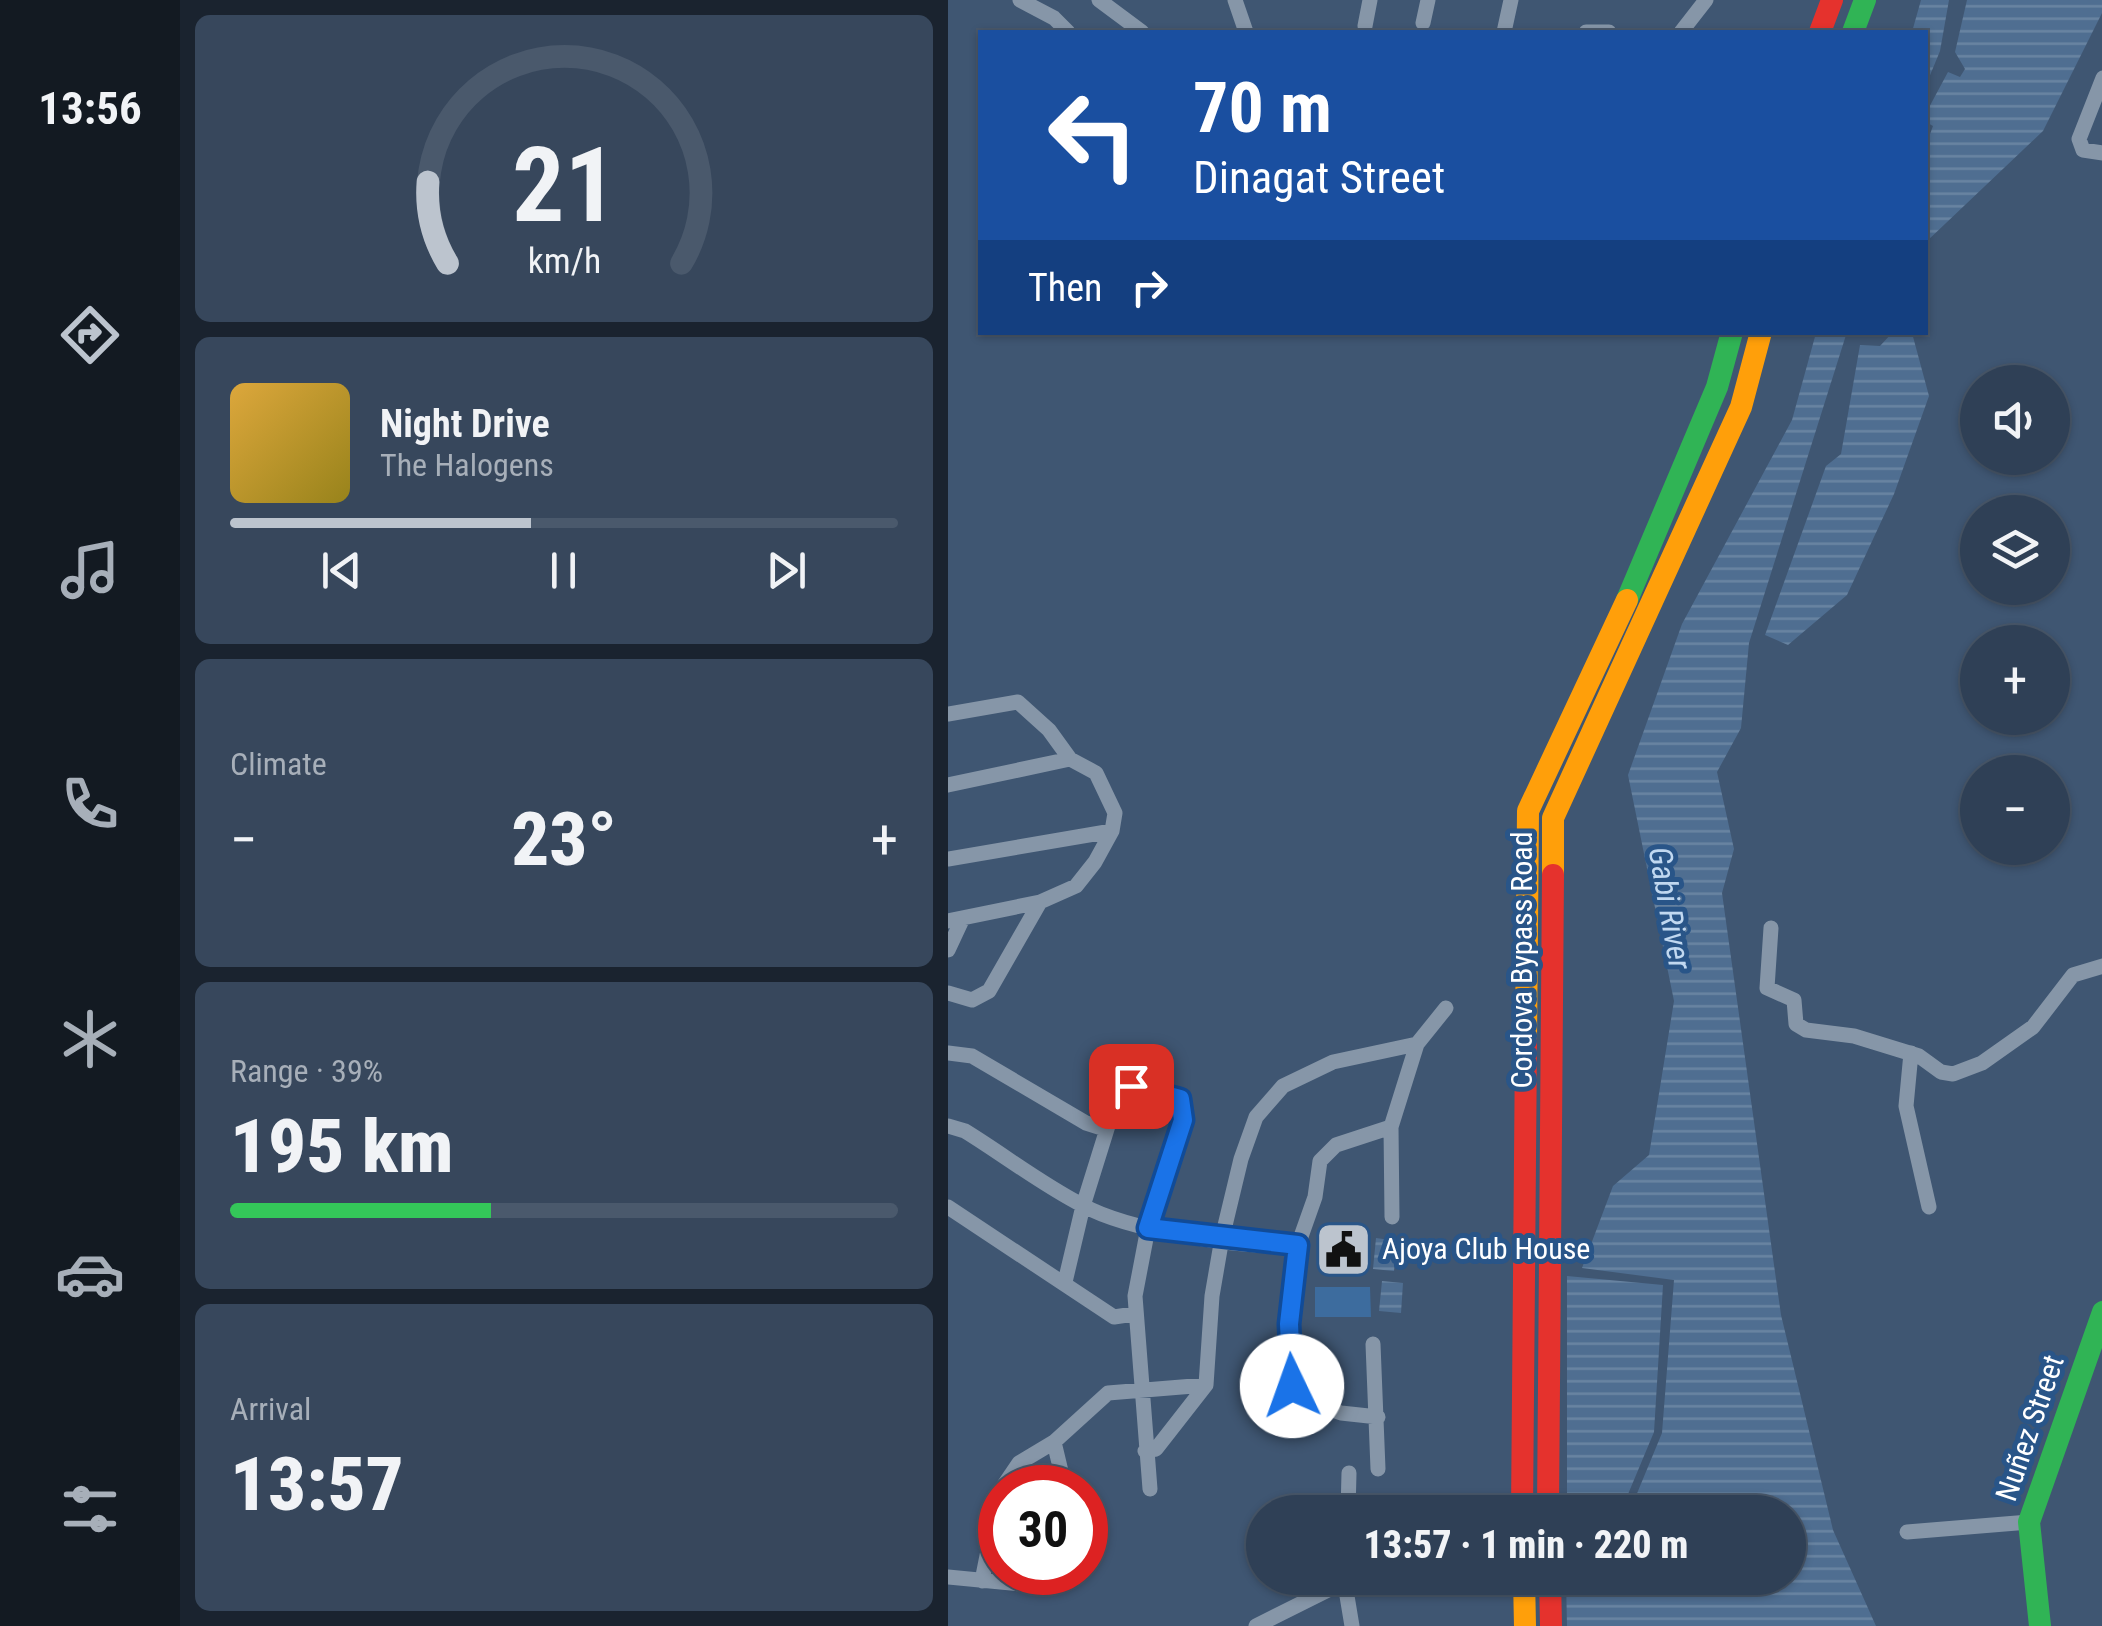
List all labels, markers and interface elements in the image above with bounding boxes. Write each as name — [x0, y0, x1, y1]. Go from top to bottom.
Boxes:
text: 70 m — [1193, 67, 1332, 149]
icon: left — [1028, 70, 1158, 200]
text: 13:56 — [38, 82, 142, 135]
text: 21 — [511, 125, 617, 246]
text: Dinagat Street — [1193, 151, 1445, 204]
text: km/h — [527, 240, 601, 282]
icon: right — [1122, 260, 1177, 315]
text: Then — [1028, 266, 1102, 310]
icon: directions — [55, 300, 125, 370]
map controls — [1960, 365, 2070, 865]
button: sound — [1960, 365, 2070, 475]
text: Night Drive — [380, 402, 550, 446]
text: The Halogens — [380, 446, 554, 484]
button: layers — [1960, 495, 2070, 605]
icon: music — [55, 535, 125, 605]
icon: previous — [314, 543, 369, 598]
icon: pause — [536, 543, 591, 598]
icon: next — [759, 543, 814, 598]
button: + — [1960, 625, 2070, 735]
text: Climate — [230, 745, 327, 783]
button: − — [1960, 755, 2070, 865]
icon: phone — [55, 769, 125, 839]
text: 23° — [511, 795, 617, 883]
text: − — [230, 808, 258, 872]
text: + — [871, 808, 898, 872]
street label: Cordova Bypass Road — [1504, 831, 1539, 1089]
water label: Gabi River — [1641, 844, 1700, 974]
icon: climate — [55, 1004, 125, 1074]
pin — [1089, 1044, 1174, 1129]
text: Range · 39% — [230, 1052, 383, 1090]
icon: arrive — [1104, 1059, 1159, 1114]
text: 195 km — [230, 1102, 453, 1190]
public building icon: Ajoya Club House — [1313, 1219, 1373, 1279]
place label: Ajoya Club House — [1382, 1231, 1590, 1266]
icon: car — [55, 1239, 125, 1309]
position arrow — [1240, 1334, 1344, 1438]
street label: Nuñez Street — [1988, 1350, 2071, 1505]
text: Arrival — [230, 1390, 311, 1428]
text: 13:57 — [230, 1440, 404, 1528]
speed limit sign: 30 — [978, 1465, 1108, 1595]
icon: filters — [55, 1474, 125, 1544]
text: 13:57 · 1 min · 220 m — [1364, 1523, 1688, 1567]

